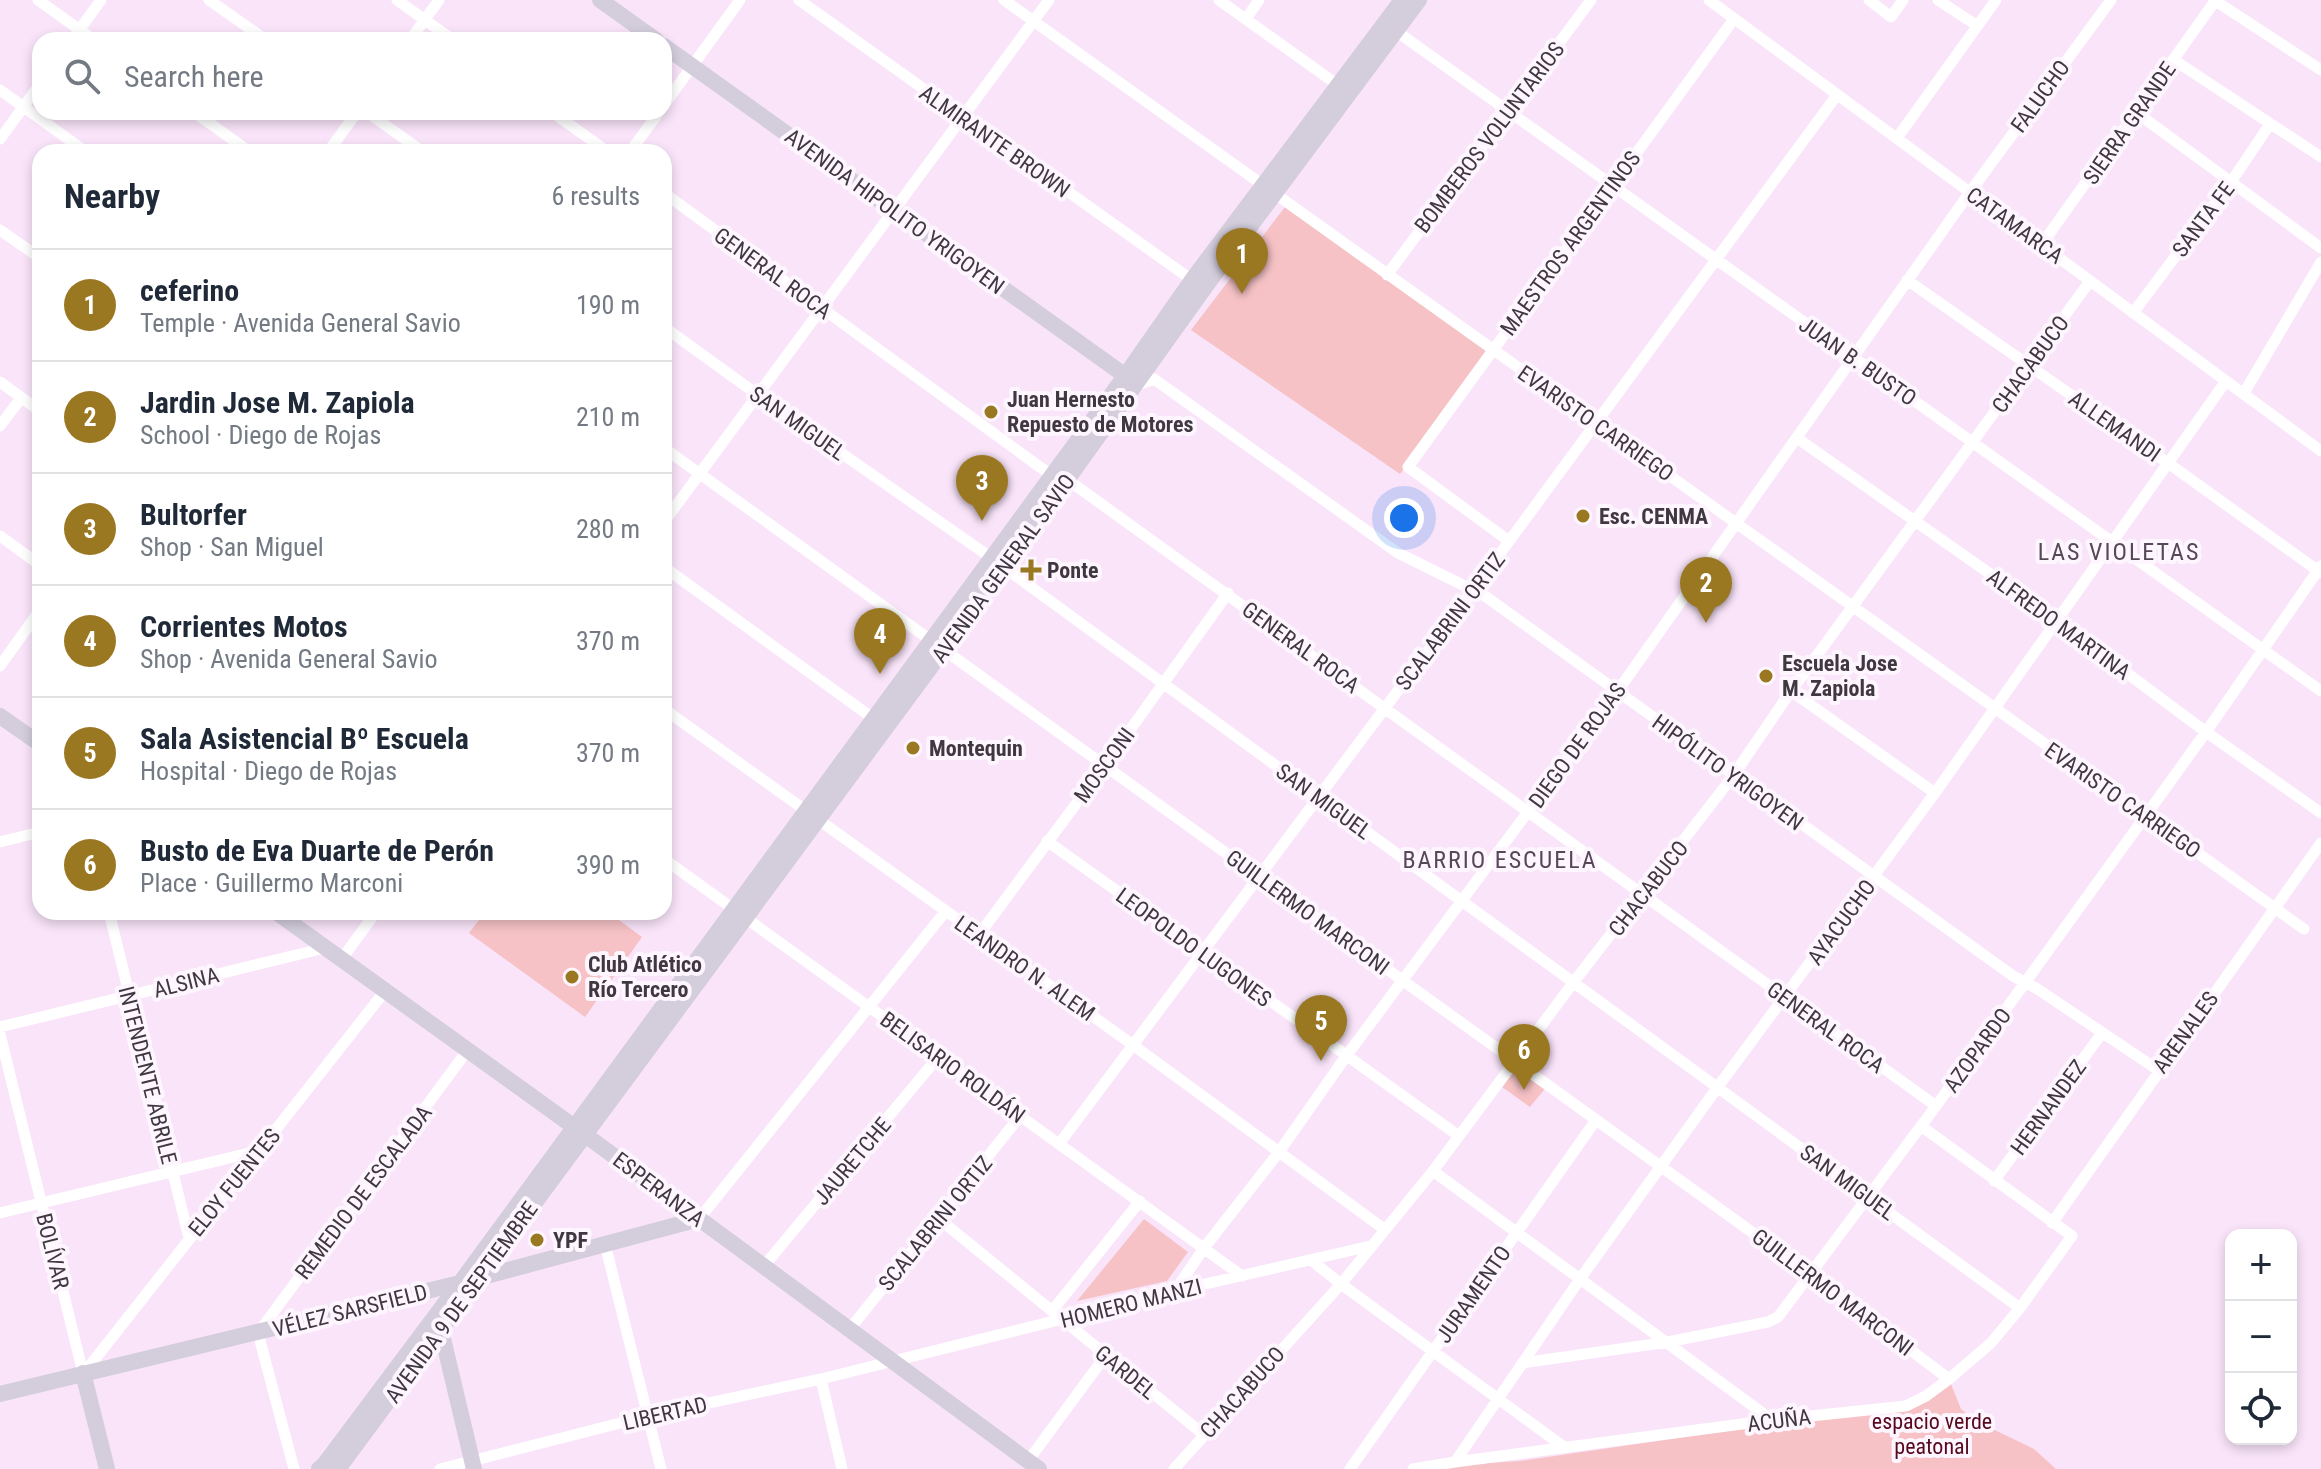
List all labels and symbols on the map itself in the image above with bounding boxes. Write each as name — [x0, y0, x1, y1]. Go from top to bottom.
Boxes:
street label: BOMBEROS VOLUNTARIOS — [1410, 37, 1569, 238]
street label: FALUCHO — [2006, 55, 2075, 137]
street label: SIERRA GRANDE — [2078, 57, 2181, 189]
street label: ALMIRANTE BROWN — [915, 80, 1075, 203]
street label: AVENIDA HIPOLITO YRIGOYEN — [780, 124, 1009, 299]
street label: MAESTROS ARGENTINOS — [1495, 146, 1646, 340]
street label: SANTA FE — [2167, 177, 2240, 262]
street label: CATAMARCA — [1961, 182, 2068, 269]
street label: GENERAL ROCA — [709, 223, 836, 324]
pin: 1 — [1216, 228, 1268, 294]
street label: CHACABUCO — [1987, 311, 2074, 418]
street label: JUAN B. BUSTO — [1794, 312, 1921, 411]
street label: EVARISTO CARRIEGO — [1513, 360, 1678, 487]
street label: SAN MIGUEL — [745, 381, 851, 466]
street label: ALLEMANDI — [2064, 386, 2165, 467]
place label: Juan Hernesto Repuesto de Motores — [1007, 387, 1193, 437]
marker: Juan Hernesto Repuesto de Motores — [982, 403, 1000, 421]
pin: 3 — [956, 455, 1008, 521]
street label: AVENIDA GENERAL SAVIO — [927, 469, 1080, 667]
your location — [1384, 498, 1424, 538]
place label: Esc. CENMA — [1599, 504, 1708, 529]
marker: Esc. CENMA — [1574, 507, 1592, 525]
district label: LAS VIOLETAS — [2038, 538, 2200, 566]
street label: SCALABRINI ORTIZ — [1391, 548, 1510, 695]
pin: 2 — [1680, 557, 1732, 623]
place label: Ponte — [1047, 558, 1098, 583]
marker: Ponte — [1022, 561, 1040, 579]
street label: ALFREDO MARTINA — [1982, 564, 2135, 685]
street label: GENERAL ROCA — [1237, 597, 1364, 698]
pin: 4 — [854, 608, 906, 674]
place label: Escuela Jose M. Zapiola — [1782, 651, 1897, 701]
marker: Escuela Jose M. Zapiola — [1757, 667, 1775, 685]
street label: DIEGO DE ROJAS — [1524, 678, 1631, 813]
street label: HIPÓLITO YRIGOYEN — [1647, 709, 1809, 835]
street label: MOSCONI — [1069, 723, 1140, 807]
place label: Montequin — [929, 736, 1023, 761]
street label: EVARISTO CARRIEGO — [2040, 737, 2205, 864]
marker: Montequin — [904, 739, 922, 757]
street label: SAN MIGUEL — [1271, 758, 1376, 844]
street label: CHACABUCO — [1603, 836, 1693, 941]
street label: GUILLERMO MARCONI — [1221, 845, 1394, 980]
district label: BARRIO ESCUELA — [1402, 846, 1598, 874]
street label: AYACUCHO — [1802, 875, 1881, 970]
street label: LEOPOLDO LUGONES — [1111, 883, 1276, 1012]
street label: LEANDRO N. ALEM — [950, 911, 1100, 1026]
place label: Club Atlético Río Tercero — [588, 952, 702, 1002]
street label: ALSINA — [151, 962, 222, 1003]
marker: Club Atlético Río Tercero — [563, 968, 581, 986]
street label: GENERAL ROCA — [1762, 977, 1889, 1078]
street label: INTENDENTE ABRILE — [113, 984, 182, 1167]
street label: ARENALES — [2147, 987, 2223, 1078]
pin: 5 — [1295, 995, 1347, 1061]
street label: AZOPARDO — [1938, 1003, 2016, 1097]
street label: BELISARIO ROLDÁN — [876, 1007, 1030, 1128]
pin: 6 — [1498, 1024, 1550, 1090]
street label: HERNANDEZ — [2006, 1055, 2091, 1160]
street label: REMEDIO DE ESCALADA — [290, 1100, 437, 1284]
street label: JAURETCHE — [809, 1113, 896, 1210]
street label: ELOY FUENTES — [183, 1124, 285, 1241]
street label: SAN MIGUEL — [1795, 1139, 1900, 1225]
street label: ESPERANZA — [608, 1147, 710, 1232]
street label: SCALABRINI ORTIZ — [874, 1151, 997, 1296]
street label: AVENIDA 9 DE SEPTIEMBRE — [380, 1197, 543, 1408]
street label: BOLÍVAR — [31, 1211, 74, 1292]
street label: GUILLERMO MARCONI — [1747, 1224, 1918, 1361]
place label: YPF — [553, 1228, 588, 1253]
marker: YPF — [528, 1231, 546, 1249]
street label: JURAMENTO — [1431, 1241, 1516, 1348]
street label: HOMERO MANZI — [1058, 1274, 1204, 1333]
street label: VÉLEZ SARSFIELD — [270, 1279, 430, 1342]
street label: GARDEL — [1090, 1340, 1161, 1405]
street label: CHACABUCO — [1195, 1342, 1290, 1443]
street label: LIBERTAD — [621, 1392, 710, 1435]
street label: ACUÑA — [1746, 1404, 1813, 1437]
park label: espacio verde peatonal — [1872, 1409, 1992, 1459]

